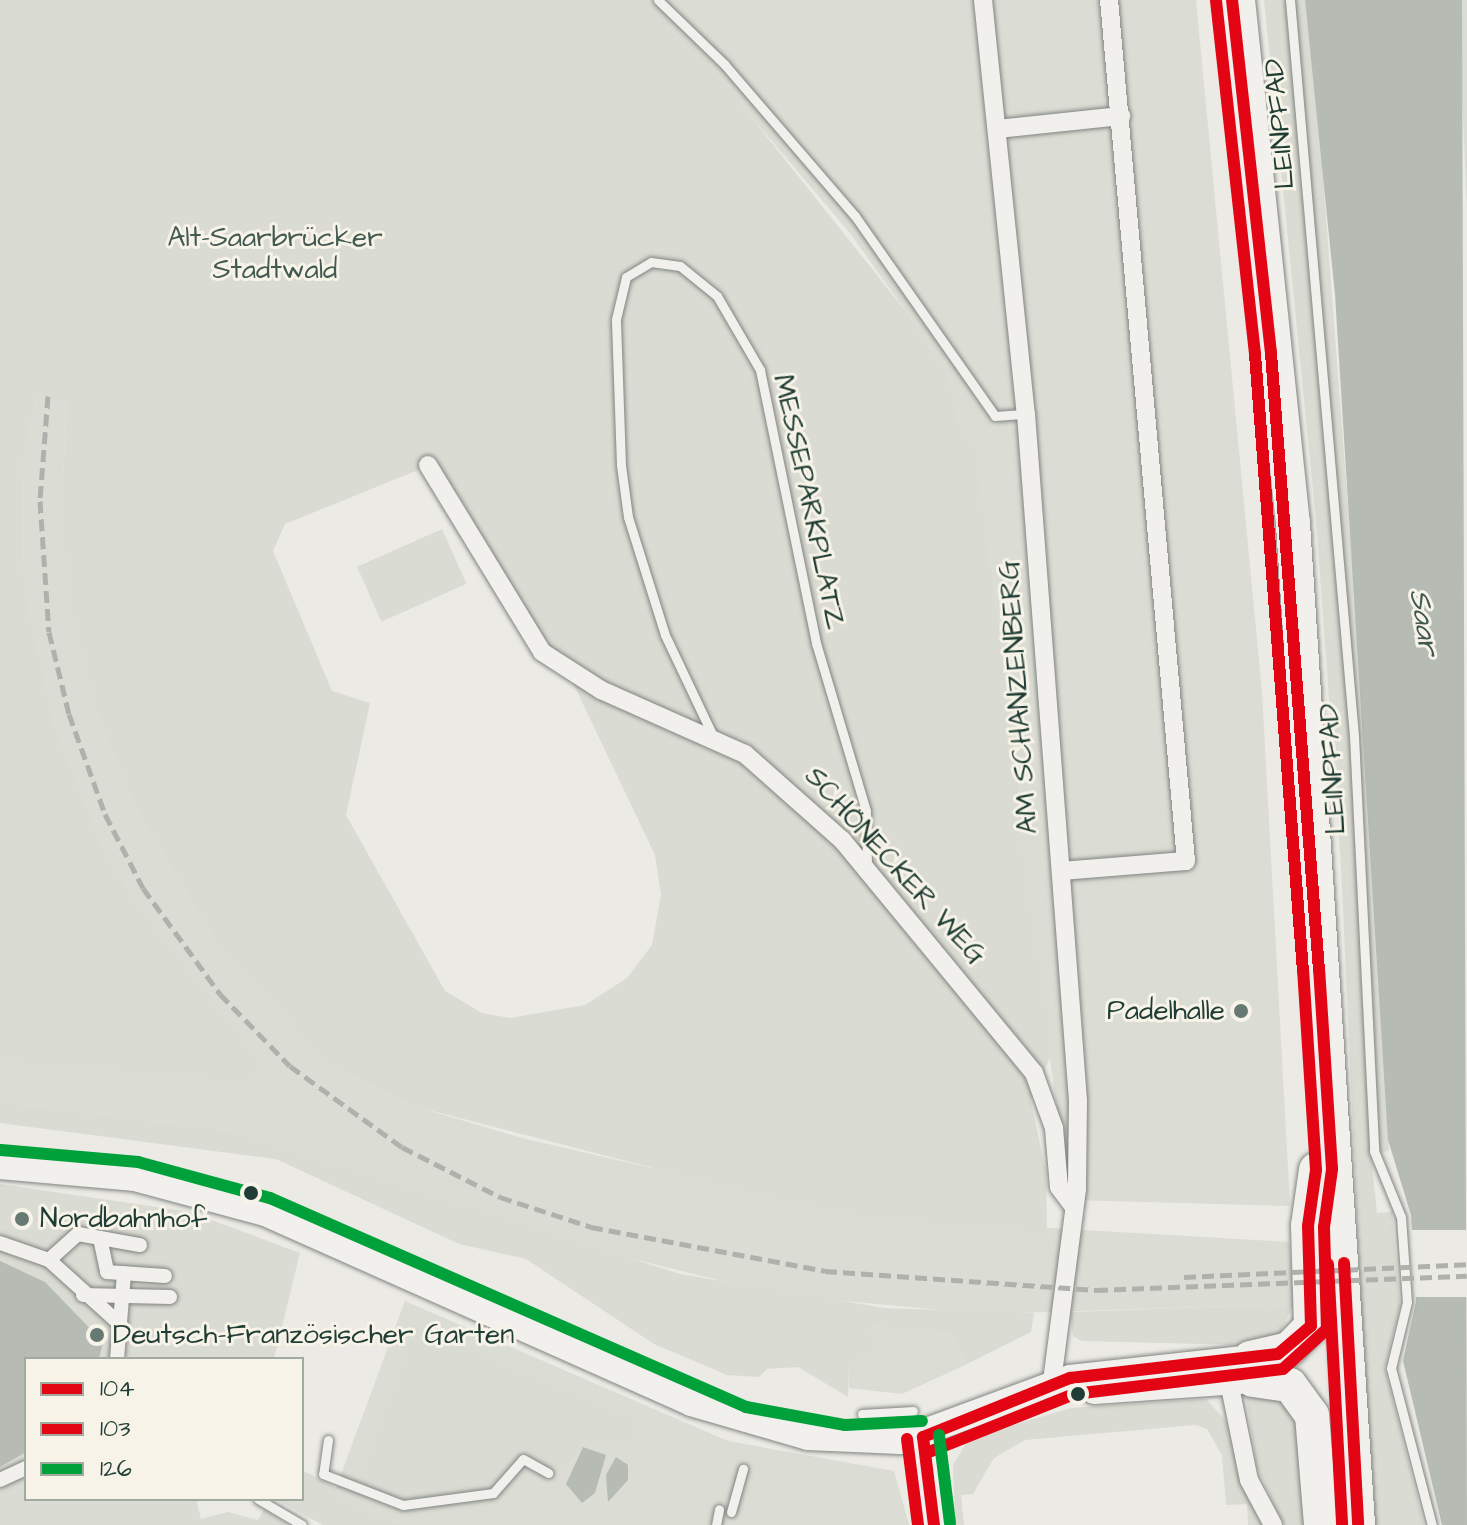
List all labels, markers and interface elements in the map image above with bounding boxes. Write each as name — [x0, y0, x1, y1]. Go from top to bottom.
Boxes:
street label: LEINPFAD — [1258, 57, 1302, 191]
park label: Alt-Saarbrücker Stadtwald — [167, 221, 383, 287]
street label: MESSEPARKPLATZ — [766, 372, 852, 632]
street label: AM SCHANZENBERG — [993, 559, 1045, 835]
water label: Saar — [1401, 586, 1447, 658]
street label: LEINPFAD — [1313, 703, 1353, 835]
street label: SCHÖNECKER WEG — [797, 760, 993, 972]
place label: Padelhalle — [1107, 994, 1225, 1028]
marker: Padelhalle — [1232, 1002, 1250, 1020]
unlabelled marker — [243, 1185, 259, 1201]
place label: Nordbahnhof — [40, 1202, 207, 1236]
marker: Nordbahnhof — [11, 1208, 33, 1230]
place label: Deutsch-Französischer Garten — [113, 1318, 514, 1352]
marker: Deutsch-Französischer Garten — [88, 1326, 106, 1344]
legend — [24, 1357, 304, 1501]
text: 104 — [100, 1372, 135, 1406]
unlabelled marker — [1070, 1386, 1086, 1402]
text: 103 — [100, 1412, 130, 1446]
text: 126 — [100, 1452, 132, 1486]

